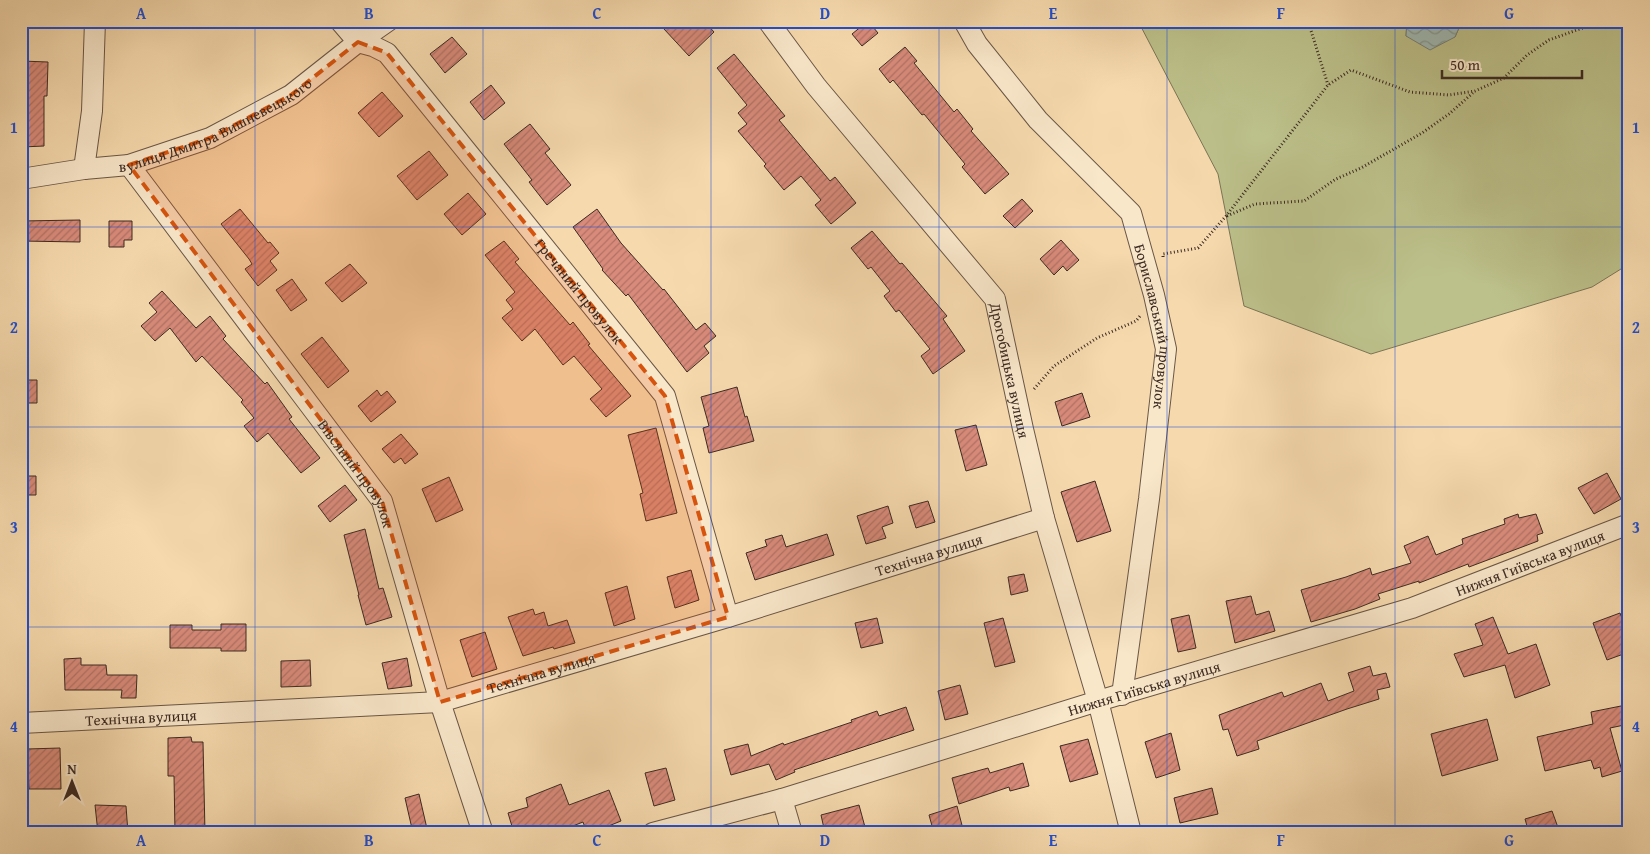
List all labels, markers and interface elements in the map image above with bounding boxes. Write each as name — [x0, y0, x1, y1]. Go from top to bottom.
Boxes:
text: A — [136, 1, 147, 25]
text: B — [364, 1, 374, 25]
text: C — [592, 1, 602, 25]
text: D — [820, 1, 830, 25]
text: E — [1049, 1, 1058, 25]
text: F — [1277, 1, 1285, 25]
text: G — [1504, 1, 1514, 25]
scale bar — [1442, 48, 1582, 80]
text: 50 m — [1450, 54, 1481, 75]
street label: вулиця Дмитра Вишневецького — [118, 72, 316, 176]
text: 1 — [10, 115, 18, 139]
text: 1 — [1632, 115, 1640, 139]
street label: Гречаний провулок — [531, 234, 629, 348]
street label: Бориславський провулок — [1130, 241, 1177, 410]
street label: Дрогобицька вулиця — [985, 300, 1035, 441]
text: 2 — [10, 315, 18, 339]
text: 2 — [1632, 315, 1640, 339]
street label: Вівсяний провулок — [313, 415, 400, 530]
text: 3 — [10, 515, 18, 539]
text: 3 — [1632, 515, 1640, 539]
street label: Нижня Гиївська вулиця — [1452, 524, 1608, 601]
street label: Технічна вулиця — [872, 527, 985, 581]
street label: Технічна вулиця — [485, 646, 598, 698]
street label: Нижня Гиївська вулиця — [1065, 655, 1223, 720]
street label: Технічна вулиця — [85, 704, 197, 730]
text: 4 — [10, 714, 18, 738]
text: 4 — [1632, 714, 1640, 738]
north arrow — [48, 756, 98, 806]
text: N — [67, 759, 77, 779]
text: A — [136, 828, 147, 852]
text: B — [364, 828, 374, 852]
text: C — [592, 828, 602, 852]
text: D — [820, 828, 830, 852]
text: E — [1049, 828, 1058, 852]
text: F — [1277, 828, 1285, 852]
text: G — [1504, 828, 1514, 852]

